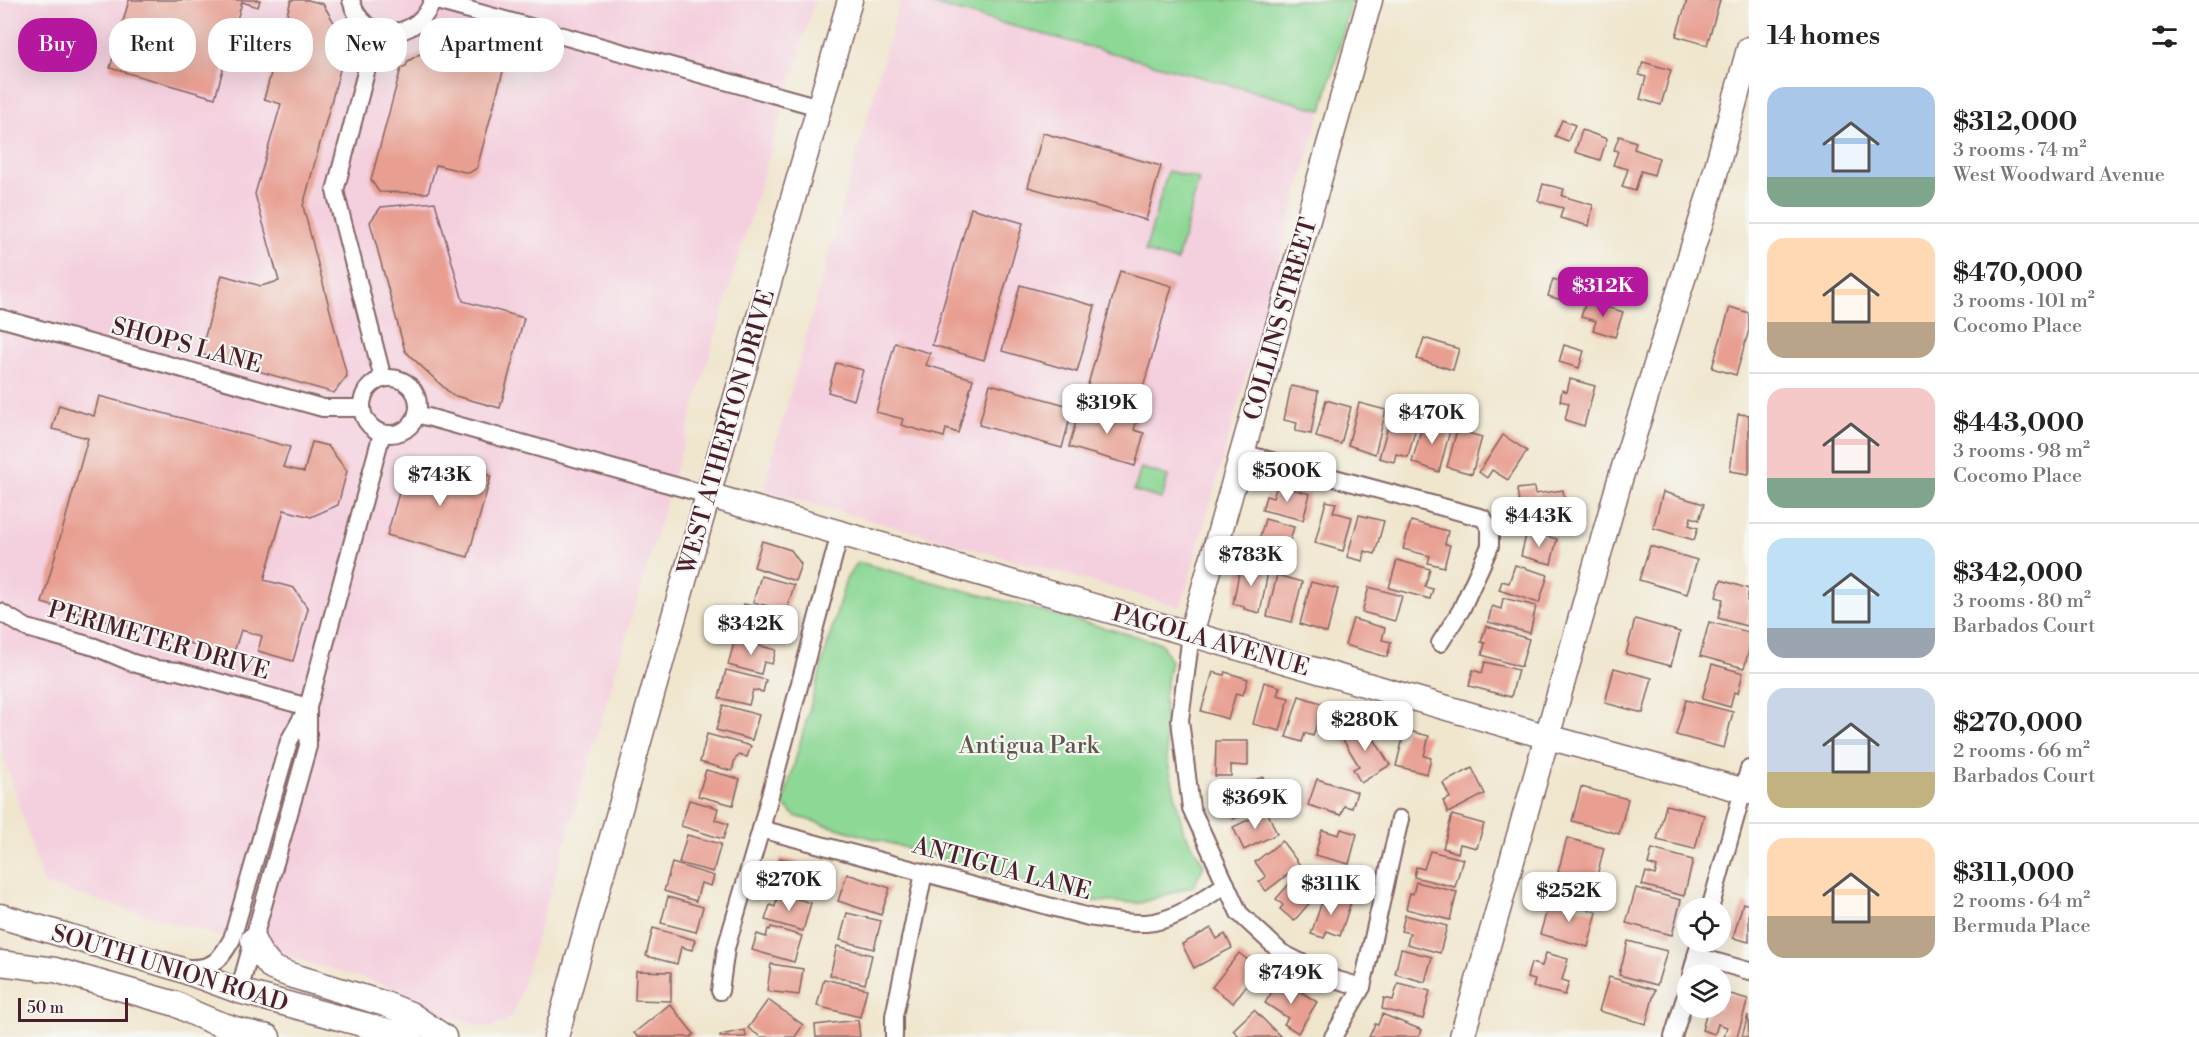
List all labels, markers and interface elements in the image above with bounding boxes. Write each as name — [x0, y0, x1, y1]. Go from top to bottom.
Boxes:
chip: Buy — [18, 18, 97, 72]
chip: Rent — [109, 18, 196, 72]
chip: Filters — [208, 18, 313, 72]
chip: New — [325, 18, 407, 72]
chip: Apartment — [419, 18, 564, 72]
text: 14 homes — [1767, 20, 1880, 52]
icon: filters — [2148, 20, 2181, 53]
text: $312,000 — [1953, 106, 2077, 138]
icon: home — [1815, 111, 1887, 183]
text: 3 rooms · 74 m² — [1953, 138, 2086, 163]
text: West Woodward Avenue — [1953, 163, 2165, 188]
street label: COLLINS STREET — [1238, 214, 1324, 424]
text: $470,000 — [1953, 257, 2083, 289]
icon: home — [1815, 262, 1887, 334]
pin: $312K — [1561, 267, 1645, 318]
text: $312K — [1572, 274, 1634, 299]
street label: WEST ATHERTON DRIVE — [672, 286, 782, 579]
text: 3 rooms · 101 m² — [1953, 289, 2095, 314]
street label: SHOPS LANE — [108, 311, 265, 380]
text: Cocomo Place — [1953, 314, 2082, 339]
pin: $319K — [1065, 384, 1149, 435]
text: $319K — [1076, 391, 1138, 416]
pin: $470K — [1390, 394, 1474, 445]
text: $470K — [1399, 401, 1465, 426]
text: $443,000 — [1953, 407, 2084, 439]
icon: home — [1815, 412, 1887, 484]
text: 3 rooms · 98 m² — [1953, 439, 2090, 464]
pin: $500K — [1245, 452, 1329, 503]
pin: $743K — [398, 456, 482, 507]
text: $500K — [1252, 459, 1322, 484]
text: $743K — [408, 463, 472, 488]
text: Cocomo Place — [1953, 464, 2082, 489]
pin: $443K — [1497, 497, 1581, 548]
text: $443K — [1505, 504, 1573, 529]
pin: $783K — [1209, 536, 1293, 587]
text: $783K — [1219, 543, 1283, 568]
text: $342,000 — [1953, 557, 2083, 589]
icon: home — [1815, 562, 1887, 634]
text: 3 rooms · 80 m² — [1953, 589, 2091, 614]
street label: PERIMETER DRIVE — [44, 595, 273, 687]
street label: PAGOLA AVENUE — [1109, 598, 1313, 683]
pin: $342K — [709, 605, 793, 656]
text: $342K — [718, 612, 784, 637]
text: Barbados Court — [1953, 614, 2095, 639]
pin: $280K — [1323, 701, 1407, 752]
text: $270,000 — [1953, 707, 2083, 739]
text: $280K — [1331, 708, 1399, 733]
icon: home — [1815, 712, 1887, 784]
park label: Antigua Park — [958, 731, 1101, 761]
text: 2 rooms · 66 m² — [1953, 739, 2090, 764]
text: Barbados Court — [1953, 764, 2095, 789]
pin: $369K — [1213, 779, 1297, 830]
text: $369K — [1222, 786, 1288, 811]
street label: ANTIGUA LANE — [908, 830, 1094, 907]
text: $311,000 — [1953, 857, 2074, 889]
pin: $270K — [747, 861, 831, 912]
icon: home — [1815, 862, 1887, 934]
pin: $311K — [1289, 865, 1373, 916]
text: $270K — [756, 868, 822, 893]
text: $311K — [1301, 872, 1361, 897]
pin: $252K — [1527, 872, 1611, 923]
text: $252K — [1536, 879, 1602, 904]
text: 2 rooms · 64 m² — [1953, 889, 2090, 914]
map controls — [1677, 898, 1731, 1018]
button: locate — [1677, 898, 1731, 952]
text: Bermuda Place — [1953, 914, 2091, 939]
street label: SOUTH UNION ROAD — [48, 919, 292, 1019]
pin: $749K — [1249, 954, 1333, 1005]
text: $749K — [1259, 961, 1323, 986]
button: layers — [1677, 964, 1731, 1018]
scale bar — [18, 995, 128, 1022]
text: 50 m — [27, 998, 64, 1018]

